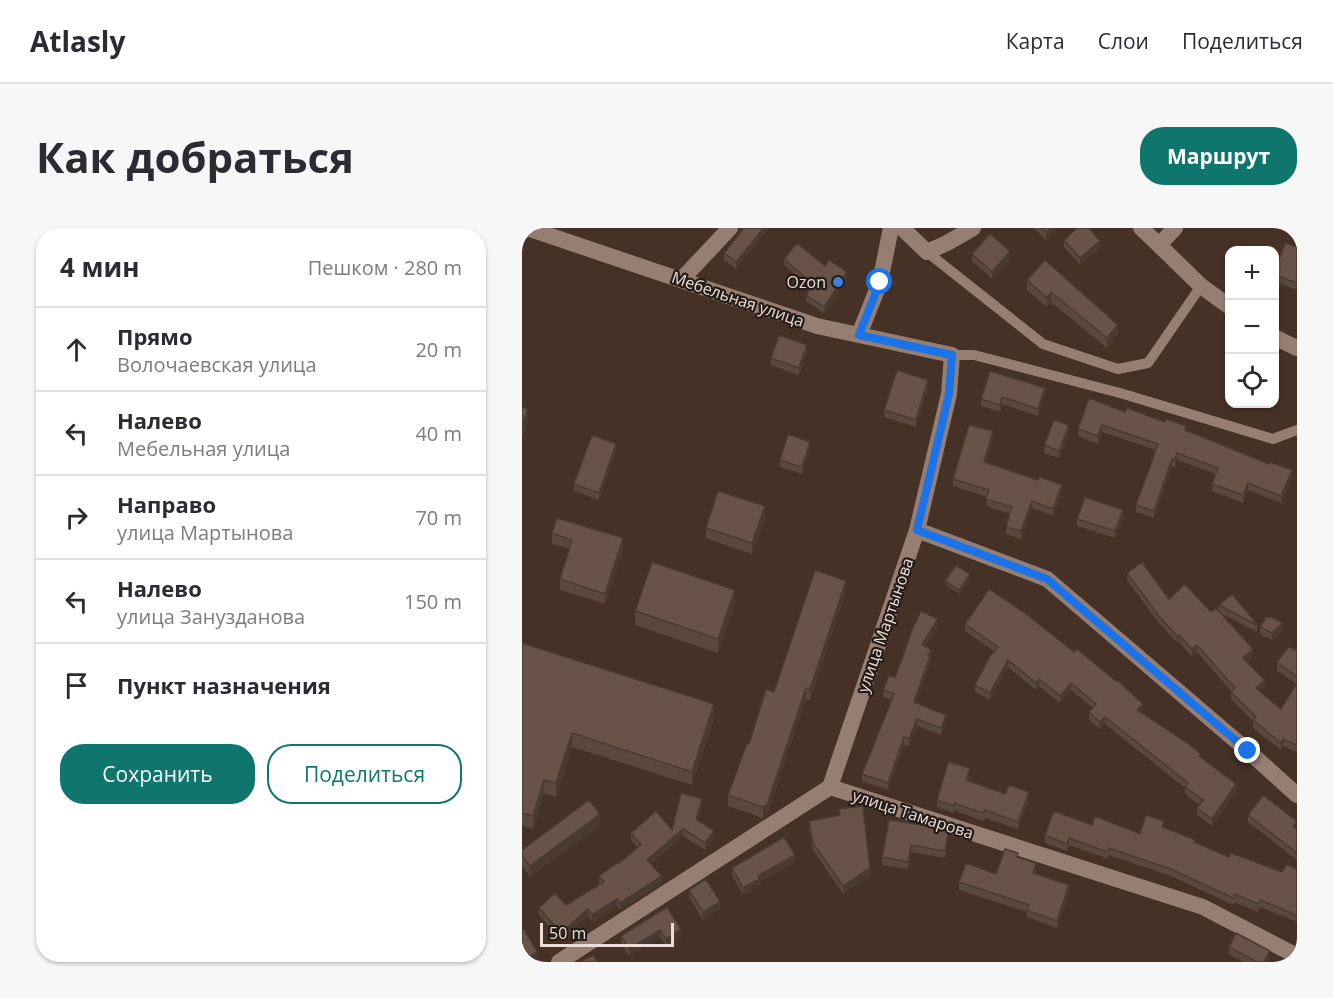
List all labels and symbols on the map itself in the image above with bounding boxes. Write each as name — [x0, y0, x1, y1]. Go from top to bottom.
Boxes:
street label: Мебельная улица — [669, 266, 807, 332]
route start — [866, 268, 892, 294]
place label: Ozon — [787, 271, 826, 293]
marker: Ozon — [831, 275, 845, 289]
street label: улица Мартынова — [852, 555, 918, 695]
route end — [1234, 737, 1260, 763]
street label: улица Тамарова — [850, 784, 976, 844]
scale bar — [540, 920, 674, 948]

